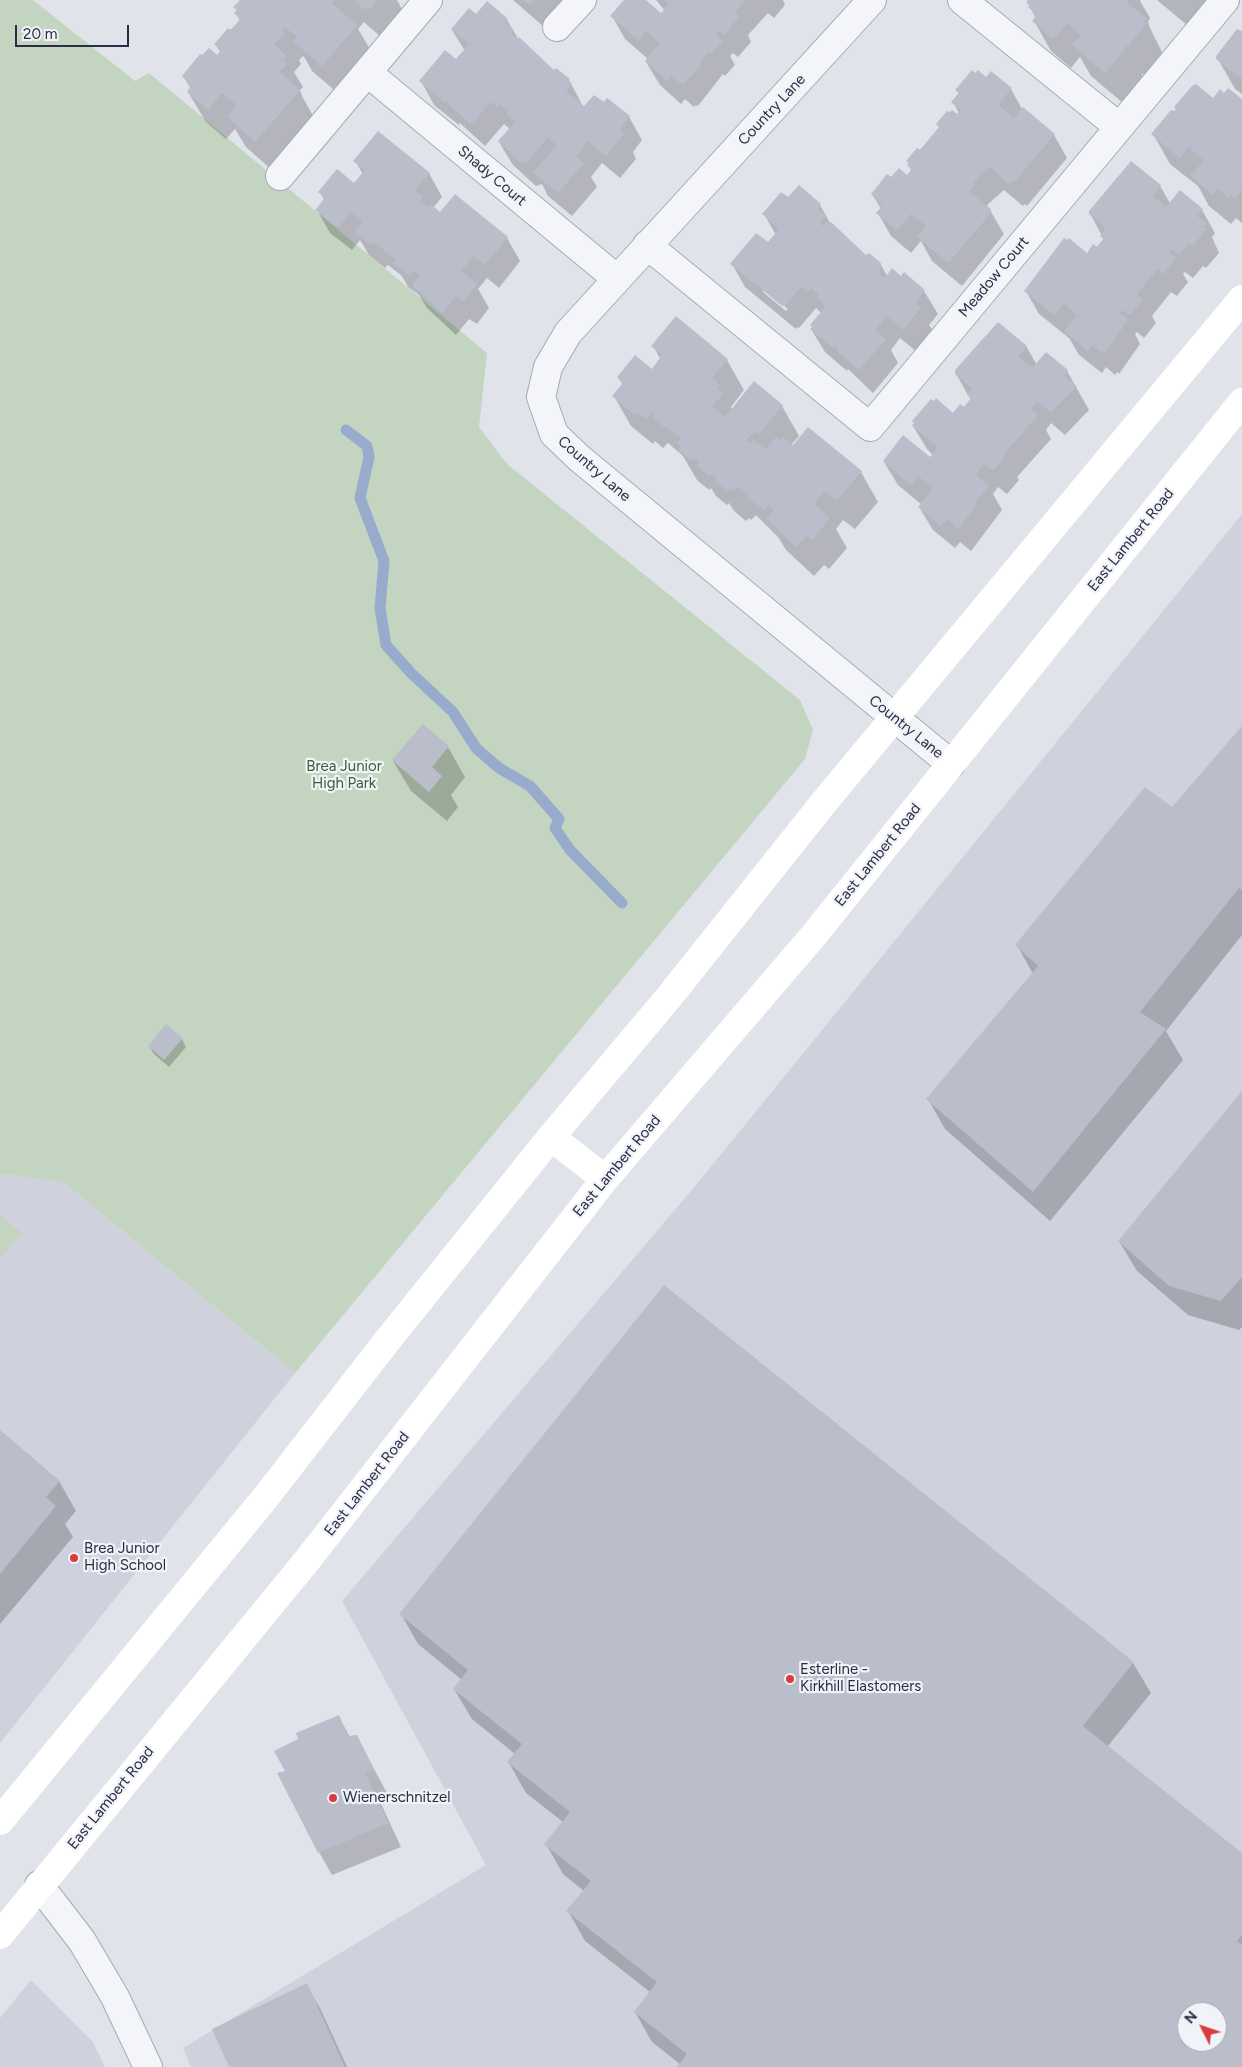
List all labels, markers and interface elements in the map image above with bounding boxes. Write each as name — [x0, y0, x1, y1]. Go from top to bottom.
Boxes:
scale bar — [18, 15, 131, 47]
text: 20 m — [23, 25, 57, 43]
street label: Country Lane — [735, 71, 809, 149]
street label: Shady Court — [454, 142, 530, 210]
street label: Meadow Court — [955, 233, 1033, 321]
street label: Country Lane — [554, 432, 634, 506]
street label: East Lambert Road — [1084, 485, 1178, 595]
street label: Country Lane — [865, 691, 947, 763]
park label: Brea Junior High Park — [306, 758, 382, 793]
street label: East Lambert Road — [831, 800, 925, 910]
street label: East Lambert Road — [569, 1112, 665, 1220]
street label: East Lambert Road — [321, 1428, 413, 1540]
place label: Brea Junior High School — [84, 1540, 166, 1575]
marker: Brea Junior High School — [68, 1552, 80, 1564]
place label: Esterline - Kirkhill Elastomers — [800, 1661, 921, 1696]
marker: Esterline - Kirkhill Elastomers — [784, 1673, 796, 1685]
street label: East Lambert Road — [64, 1743, 158, 1853]
place label: Wienerschnitzel — [343, 1789, 451, 1807]
marker: Wienerschnitzel — [327, 1792, 339, 1804]
north arrow — [1177, 2002, 1227, 2052]
text: N — [1181, 2008, 1201, 2027]

